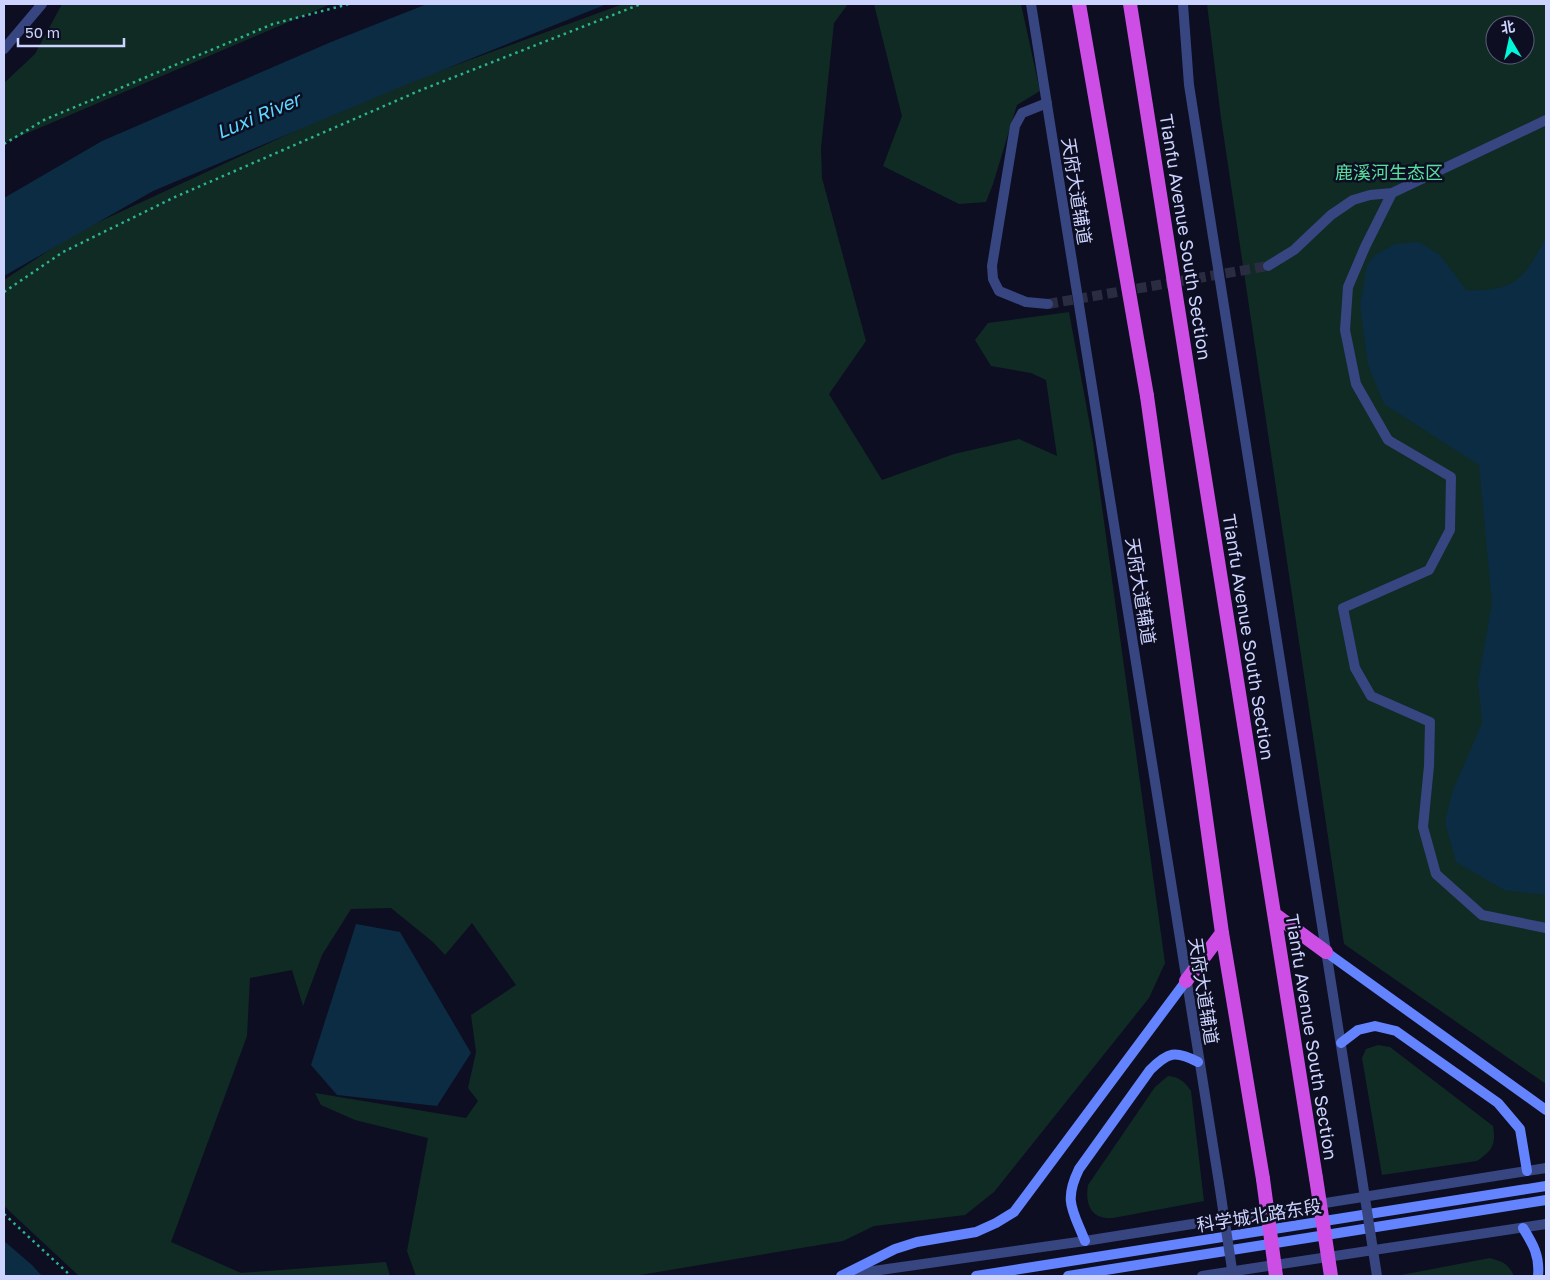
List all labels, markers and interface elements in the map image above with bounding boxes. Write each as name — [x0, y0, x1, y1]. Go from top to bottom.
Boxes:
scale bar — [18, 15, 124, 47]
north arrow — [1485, 15, 1535, 65]
text: 北 — [1500, 17, 1516, 36]
text: 50 m — [25, 23, 60, 41]
water label: Luxi River — [213, 86, 306, 143]
street label: Tianfu Avenue South Section — [1156, 112, 1216, 362]
street label: 天府大道辅道 — [1058, 136, 1096, 246]
park label: 鹿溪河生态区 — [1335, 161, 1443, 183]
street label: Tianfu Avenue South Section — [1219, 512, 1279, 762]
street label: 天府大道辅道 — [1122, 536, 1160, 646]
street label: Tianfu Avenue South Section — [1282, 912, 1342, 1162]
street label: 天府大道辅道 — [1185, 936, 1223, 1046]
street label: 科学城北路东段 — [1195, 1194, 1323, 1236]

